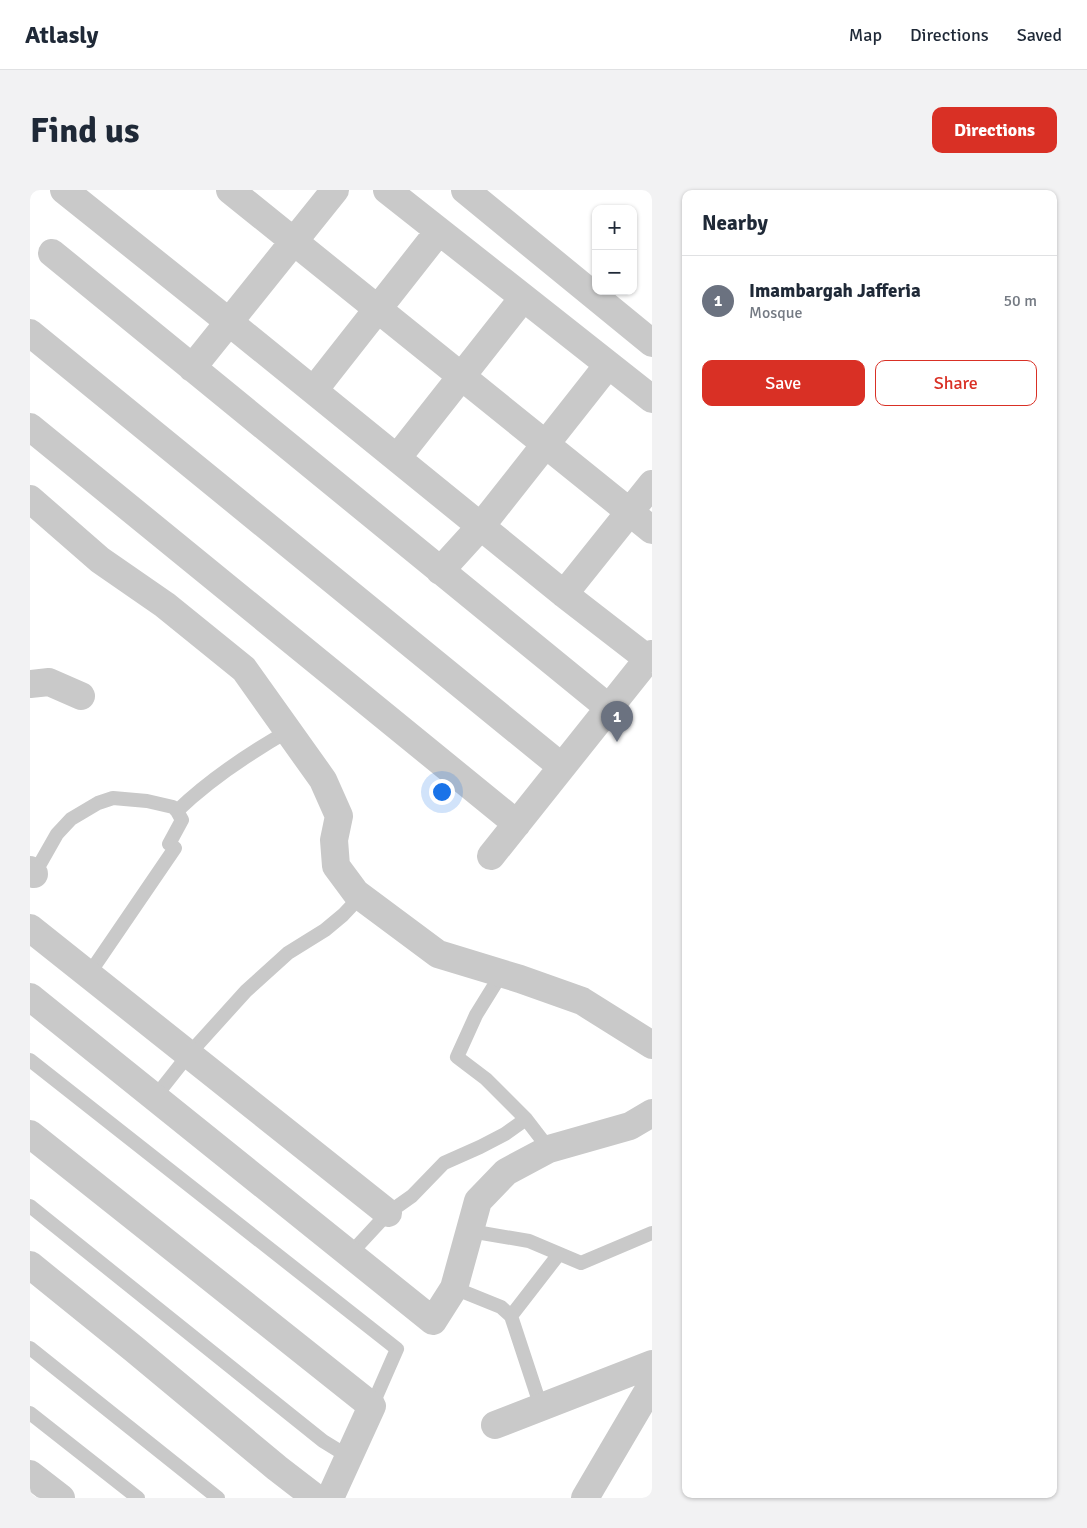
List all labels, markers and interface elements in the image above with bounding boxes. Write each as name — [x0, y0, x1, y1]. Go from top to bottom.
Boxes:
text: Atlasly — [25, 20, 98, 50]
text: Map — [849, 24, 882, 46]
text: Directions — [910, 24, 989, 46]
text: Saved — [1017, 24, 1062, 46]
button: Directions — [932, 107, 1057, 153]
text: Find us — [30, 109, 140, 152]
map controls — [592, 205, 637, 295]
button: + — [592, 205, 637, 250]
text: Nearby — [702, 210, 768, 236]
button: − — [592, 250, 637, 295]
text: Imambargah Jafferia — [749, 279, 921, 303]
text: 1 — [714, 291, 722, 311]
text: 50 m — [1003, 291, 1037, 311]
text: Mosque — [749, 303, 802, 323]
button: Save — [702, 360, 865, 406]
button: Share — [875, 360, 1037, 406]
pin: 1 — [601, 701, 633, 742]
your location — [429, 779, 455, 805]

